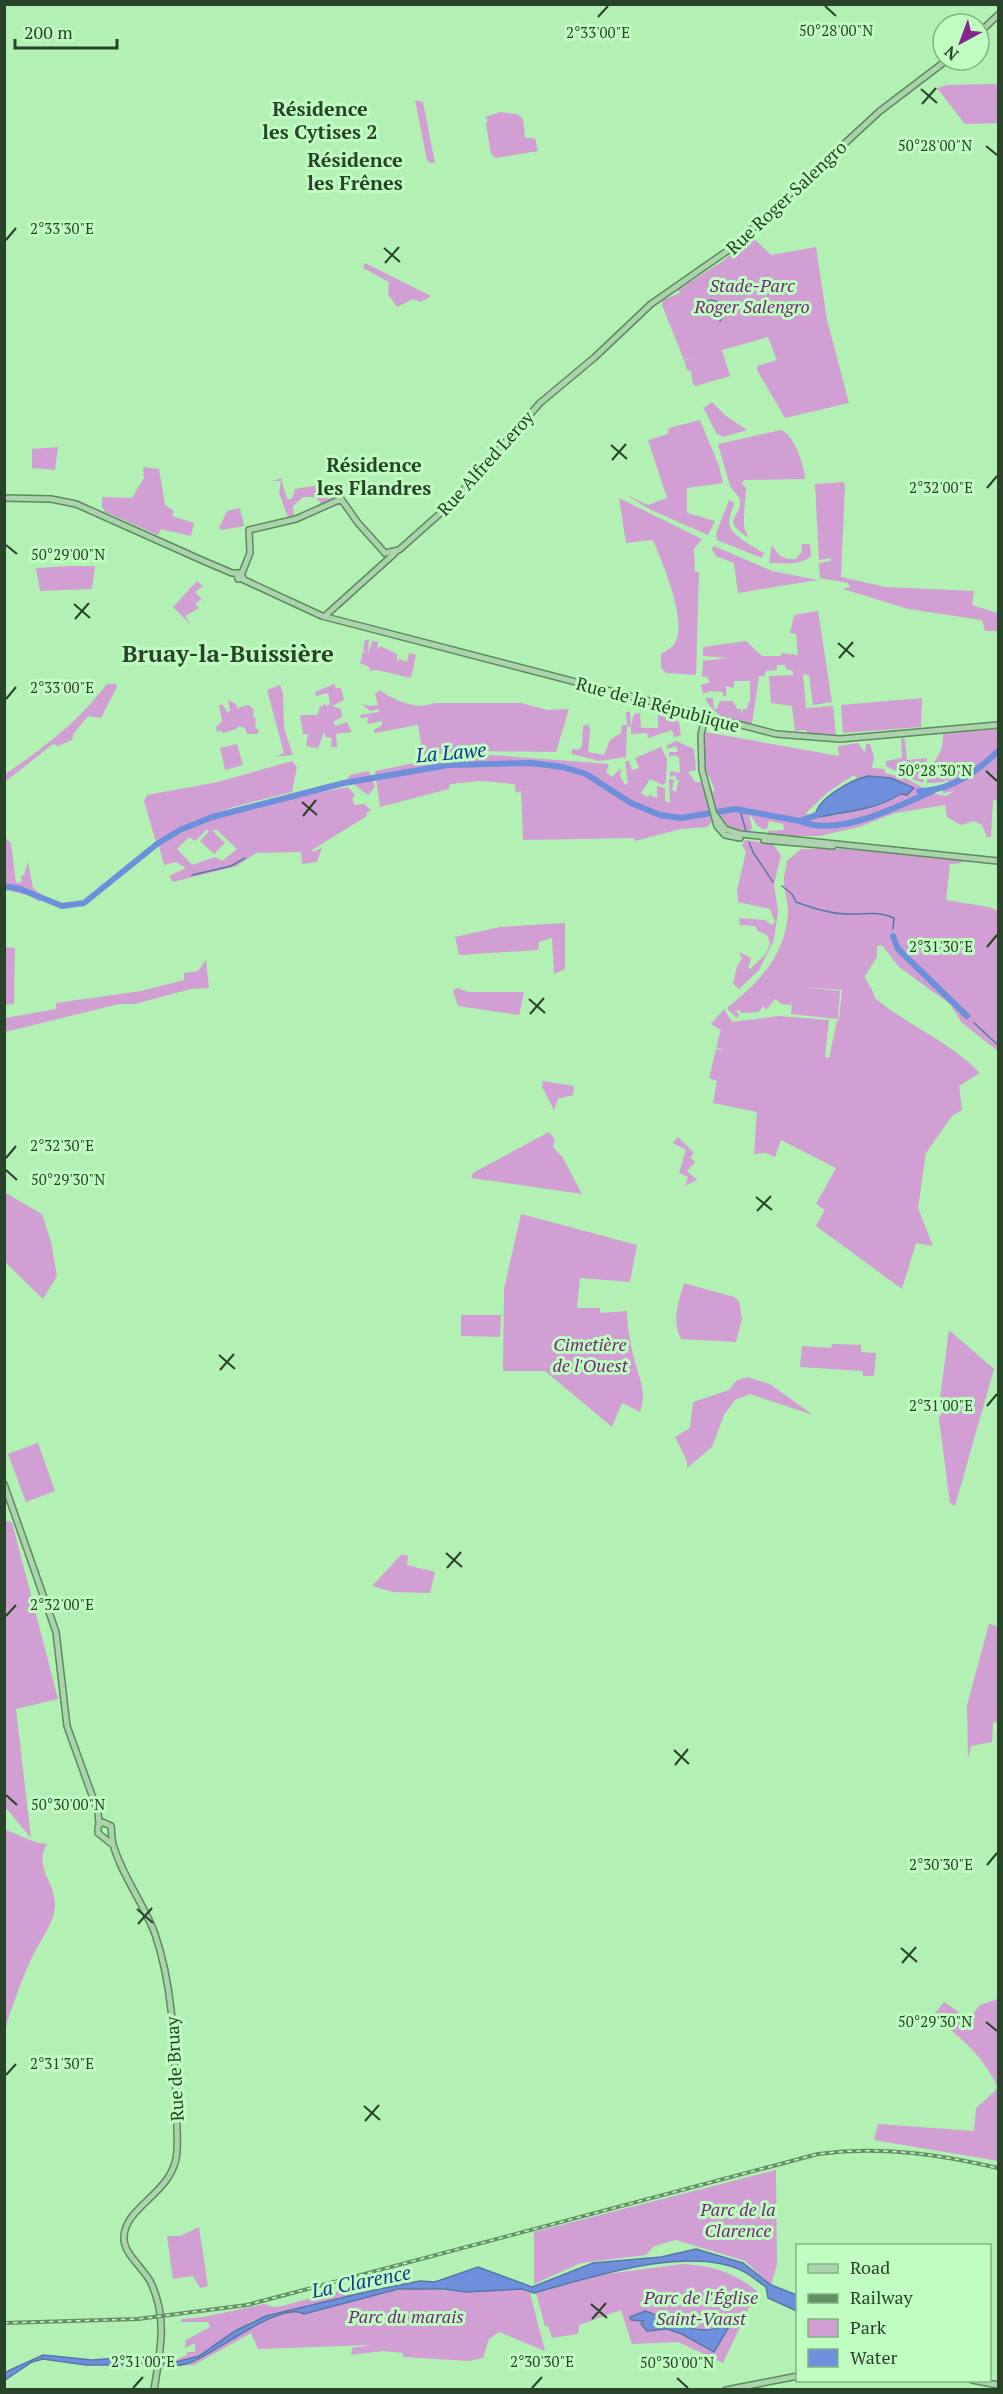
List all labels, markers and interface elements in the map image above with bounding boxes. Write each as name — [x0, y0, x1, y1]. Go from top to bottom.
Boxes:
scale bar — [15, 12, 117, 50]
north arrow — [931, 12, 991, 72]
text: 200 m — [24, 20, 73, 44]
text: 50°28'00"N — [799, 20, 873, 40]
text: 2°33'00"E — [566, 22, 630, 42]
text: N — [939, 41, 963, 66]
district label: Résidence les Cytises 2 — [262, 95, 378, 145]
street label: Rue Roger Salengro — [721, 135, 851, 259]
text: 50°28'00"N — [898, 135, 972, 155]
district label: Résidence les Frênes — [307, 146, 403, 196]
text: 2°33'30"E — [30, 218, 94, 238]
park label: Stade-Parc Roger Salengro — [693, 273, 810, 318]
street label: Rue Alfred Leroy — [431, 405, 539, 521]
district label: Résidence les Flandres — [317, 451, 431, 501]
text: 2°32'00"E — [909, 477, 973, 497]
text: 50°29'00"N — [31, 544, 105, 564]
district label: Bruay-la-Buissière — [122, 637, 334, 669]
street label: Rue de la République — [574, 671, 742, 737]
text: 2°33'00"E — [30, 677, 94, 697]
water label: La Lawe — [414, 735, 487, 769]
text: 50°28'30"N — [898, 760, 972, 780]
text: 2°31'30"E — [909, 936, 973, 956]
text: 2°32'30"E — [30, 1135, 94, 1155]
text: 50°29'30"N — [31, 1169, 105, 1189]
park label: Cimetière de l'Ouest — [552, 1332, 629, 1377]
text: 2°31'00"E — [909, 1395, 973, 1415]
text: 2°32'00"E — [30, 1594, 94, 1614]
text: 50°30'00"N — [31, 1794, 105, 1814]
text: 2°30'30"E — [909, 1854, 973, 1874]
text: 50°29'30"N — [898, 2011, 972, 2031]
street label: Rue de Bruay — [159, 2015, 189, 2122]
text: 2°31'30"E — [30, 2053, 94, 2073]
park label: Parc de la Clarence — [699, 2197, 776, 2242]
legend — [796, 2244, 991, 2382]
text: Road — [850, 2255, 890, 2279]
water label: La Clarence — [308, 2258, 413, 2304]
park label: Parc de l'Église Saint-Vaast — [643, 2285, 758, 2330]
text: Railway — [850, 2285, 914, 2309]
park label: Parc du marais — [347, 2304, 464, 2328]
text: Park — [850, 2315, 887, 2339]
text: Water — [850, 2345, 897, 2369]
text: 2°31'00"E — [111, 2351, 175, 2371]
text: 2°30'30"E — [510, 2351, 574, 2371]
text: 50°30'00"N — [640, 2352, 714, 2372]

